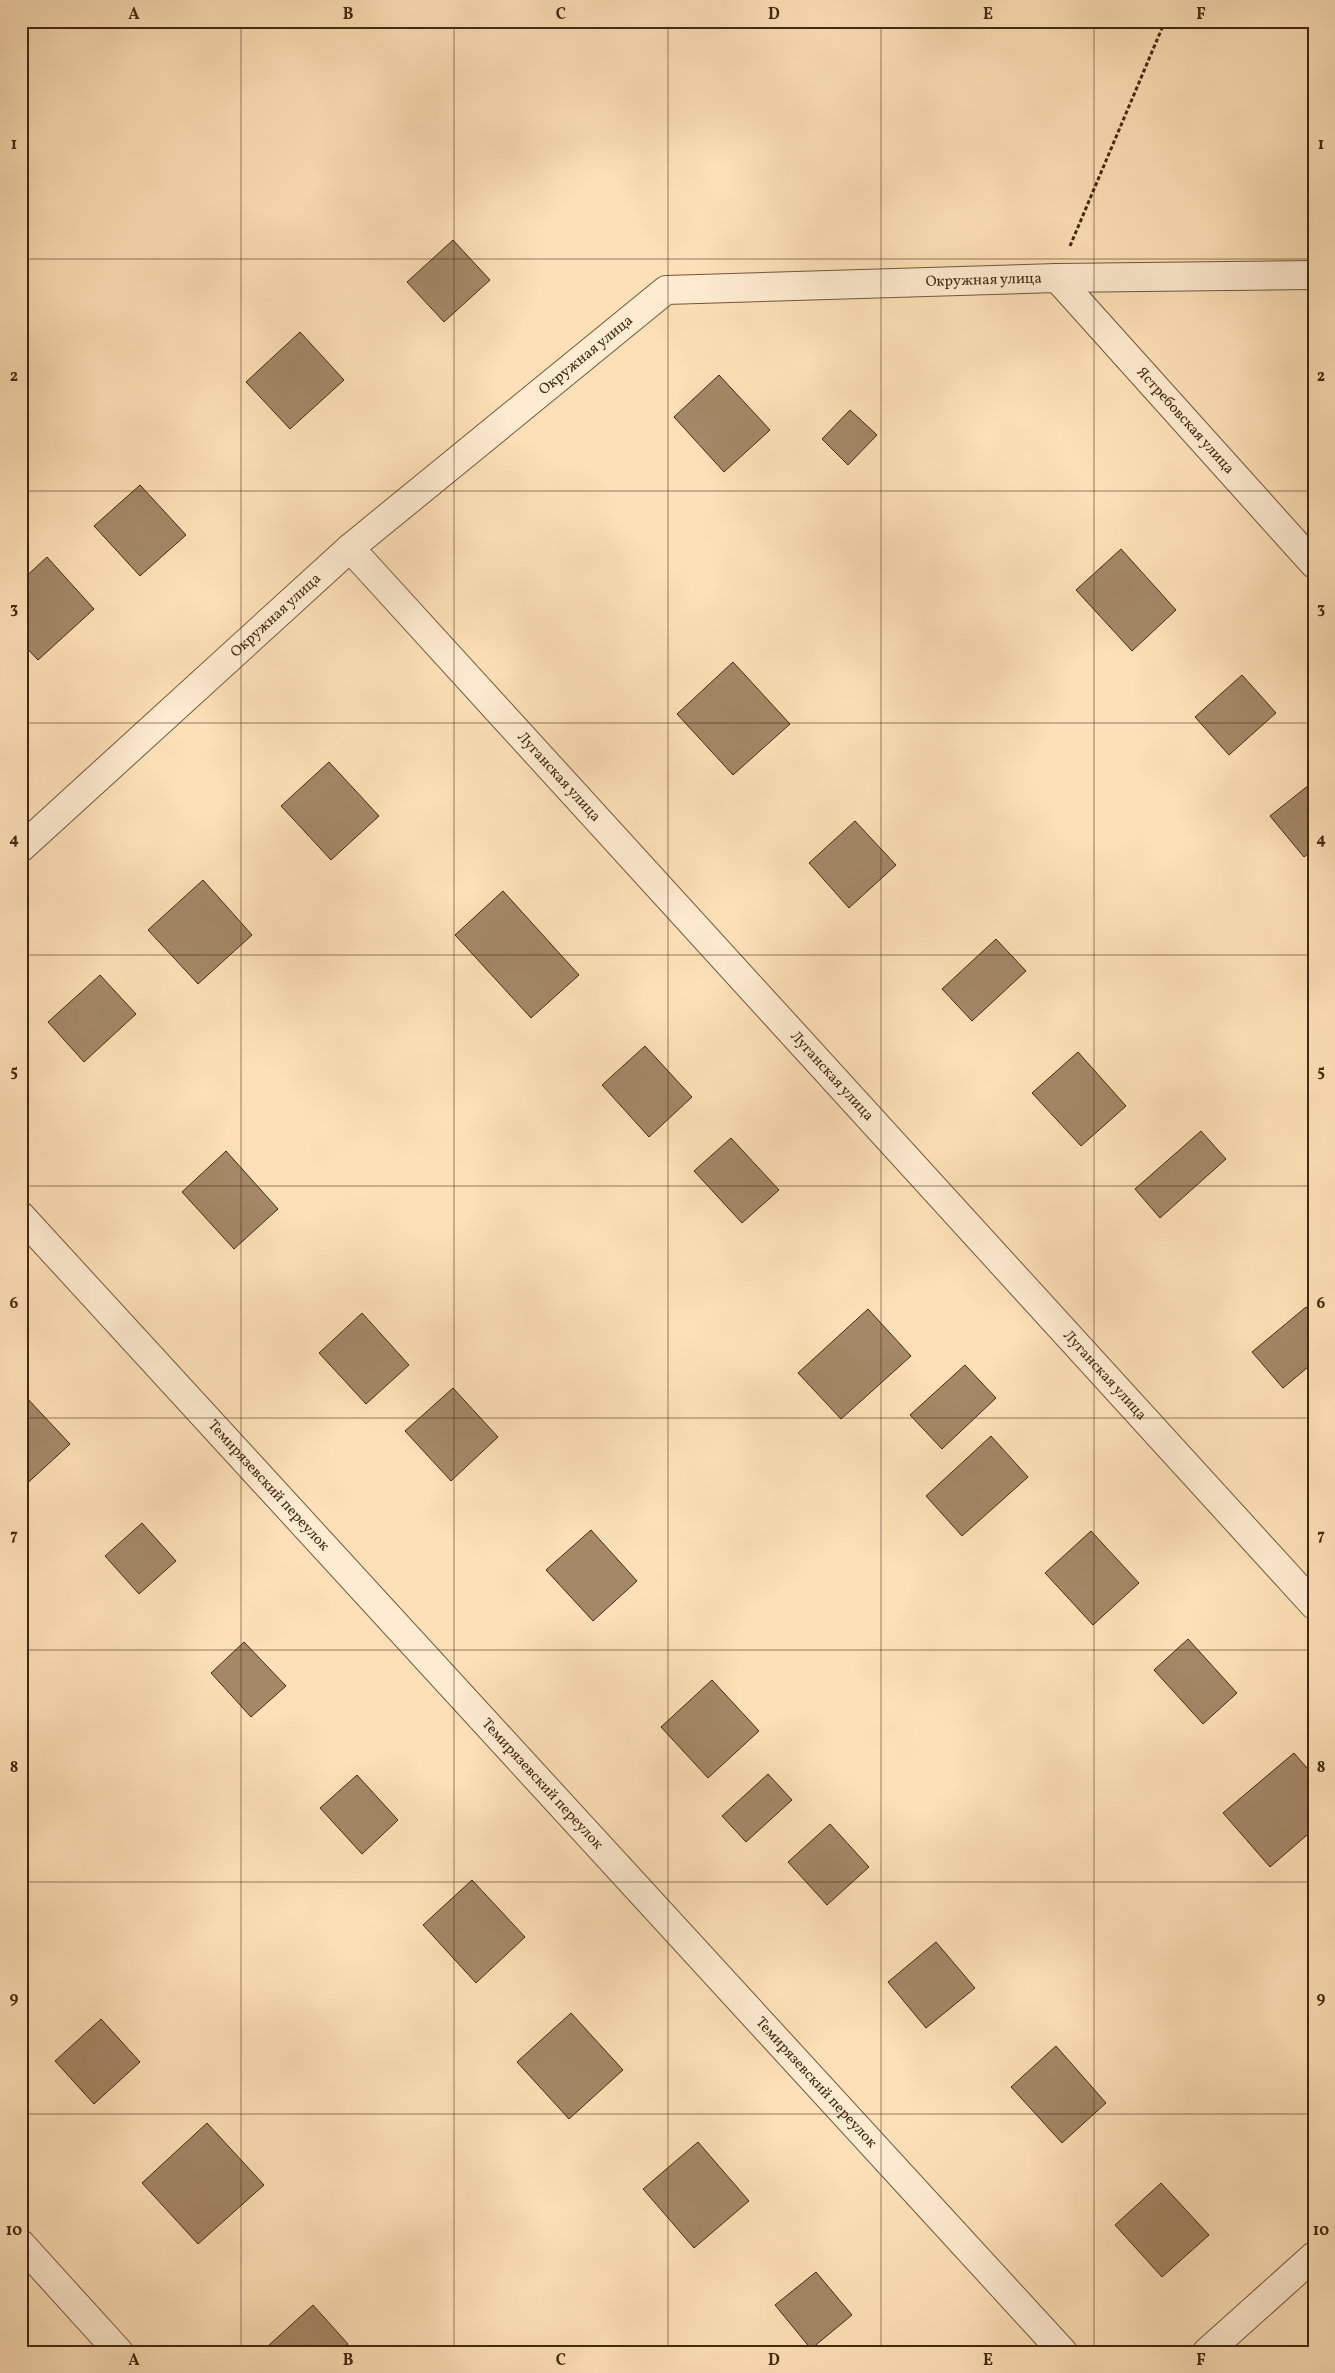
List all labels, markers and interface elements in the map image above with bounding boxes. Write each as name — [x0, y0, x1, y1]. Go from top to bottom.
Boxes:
text: A — [128, 4, 140, 26]
text: B — [343, 4, 354, 26]
text: C — [556, 4, 566, 26]
text: D — [768, 4, 780, 26]
text: E — [983, 4, 993, 26]
text: F — [1196, 4, 1206, 26]
text: 1 — [11, 134, 17, 156]
text: 1 — [1318, 134, 1324, 156]
street label: Окружная улица — [925, 268, 1042, 293]
street label: Окружная улица — [534, 310, 638, 400]
street label: Ястребовская улица — [1132, 363, 1239, 479]
text: 2 — [10, 366, 18, 388]
text: 2 — [1317, 366, 1325, 388]
street label: Окружная улица — [226, 569, 326, 662]
text: 3 — [10, 598, 18, 620]
text: 3 — [1317, 598, 1325, 620]
street label: Луганская улица — [512, 727, 606, 827]
text: 4 — [9, 829, 19, 851]
text: 4 — [1316, 829, 1326, 851]
street label: Луганская улица — [785, 1027, 878, 1126]
text: 5 — [10, 1061, 18, 1083]
text: 5 — [1317, 1061, 1325, 1083]
text: 6 — [10, 1293, 19, 1315]
text: 6 — [1317, 1293, 1326, 1315]
street label: Луганская улица — [1058, 1326, 1151, 1425]
street label: Темирязевский переулок — [203, 1416, 334, 1556]
text: 7 — [10, 1525, 18, 1547]
text: 7 — [1317, 1525, 1325, 1547]
street label: Темирязевский переулок — [477, 1714, 608, 1854]
text: 8 — [10, 1757, 18, 1779]
text: 8 — [1317, 1757, 1325, 1779]
text: 9 — [10, 1988, 19, 2010]
text: 9 — [1317, 1988, 1326, 2010]
street label: Темирязевский переулок — [750, 2012, 882, 2153]
text: 10 — [6, 2220, 22, 2242]
text: 10 — [1313, 2220, 1329, 2242]
text: A — [128, 2350, 140, 2372]
text: B — [343, 2350, 354, 2372]
text: C — [556, 2350, 566, 2372]
text: D — [768, 2350, 780, 2372]
text: E — [983, 2350, 993, 2372]
text: F — [1196, 2350, 1206, 2372]

